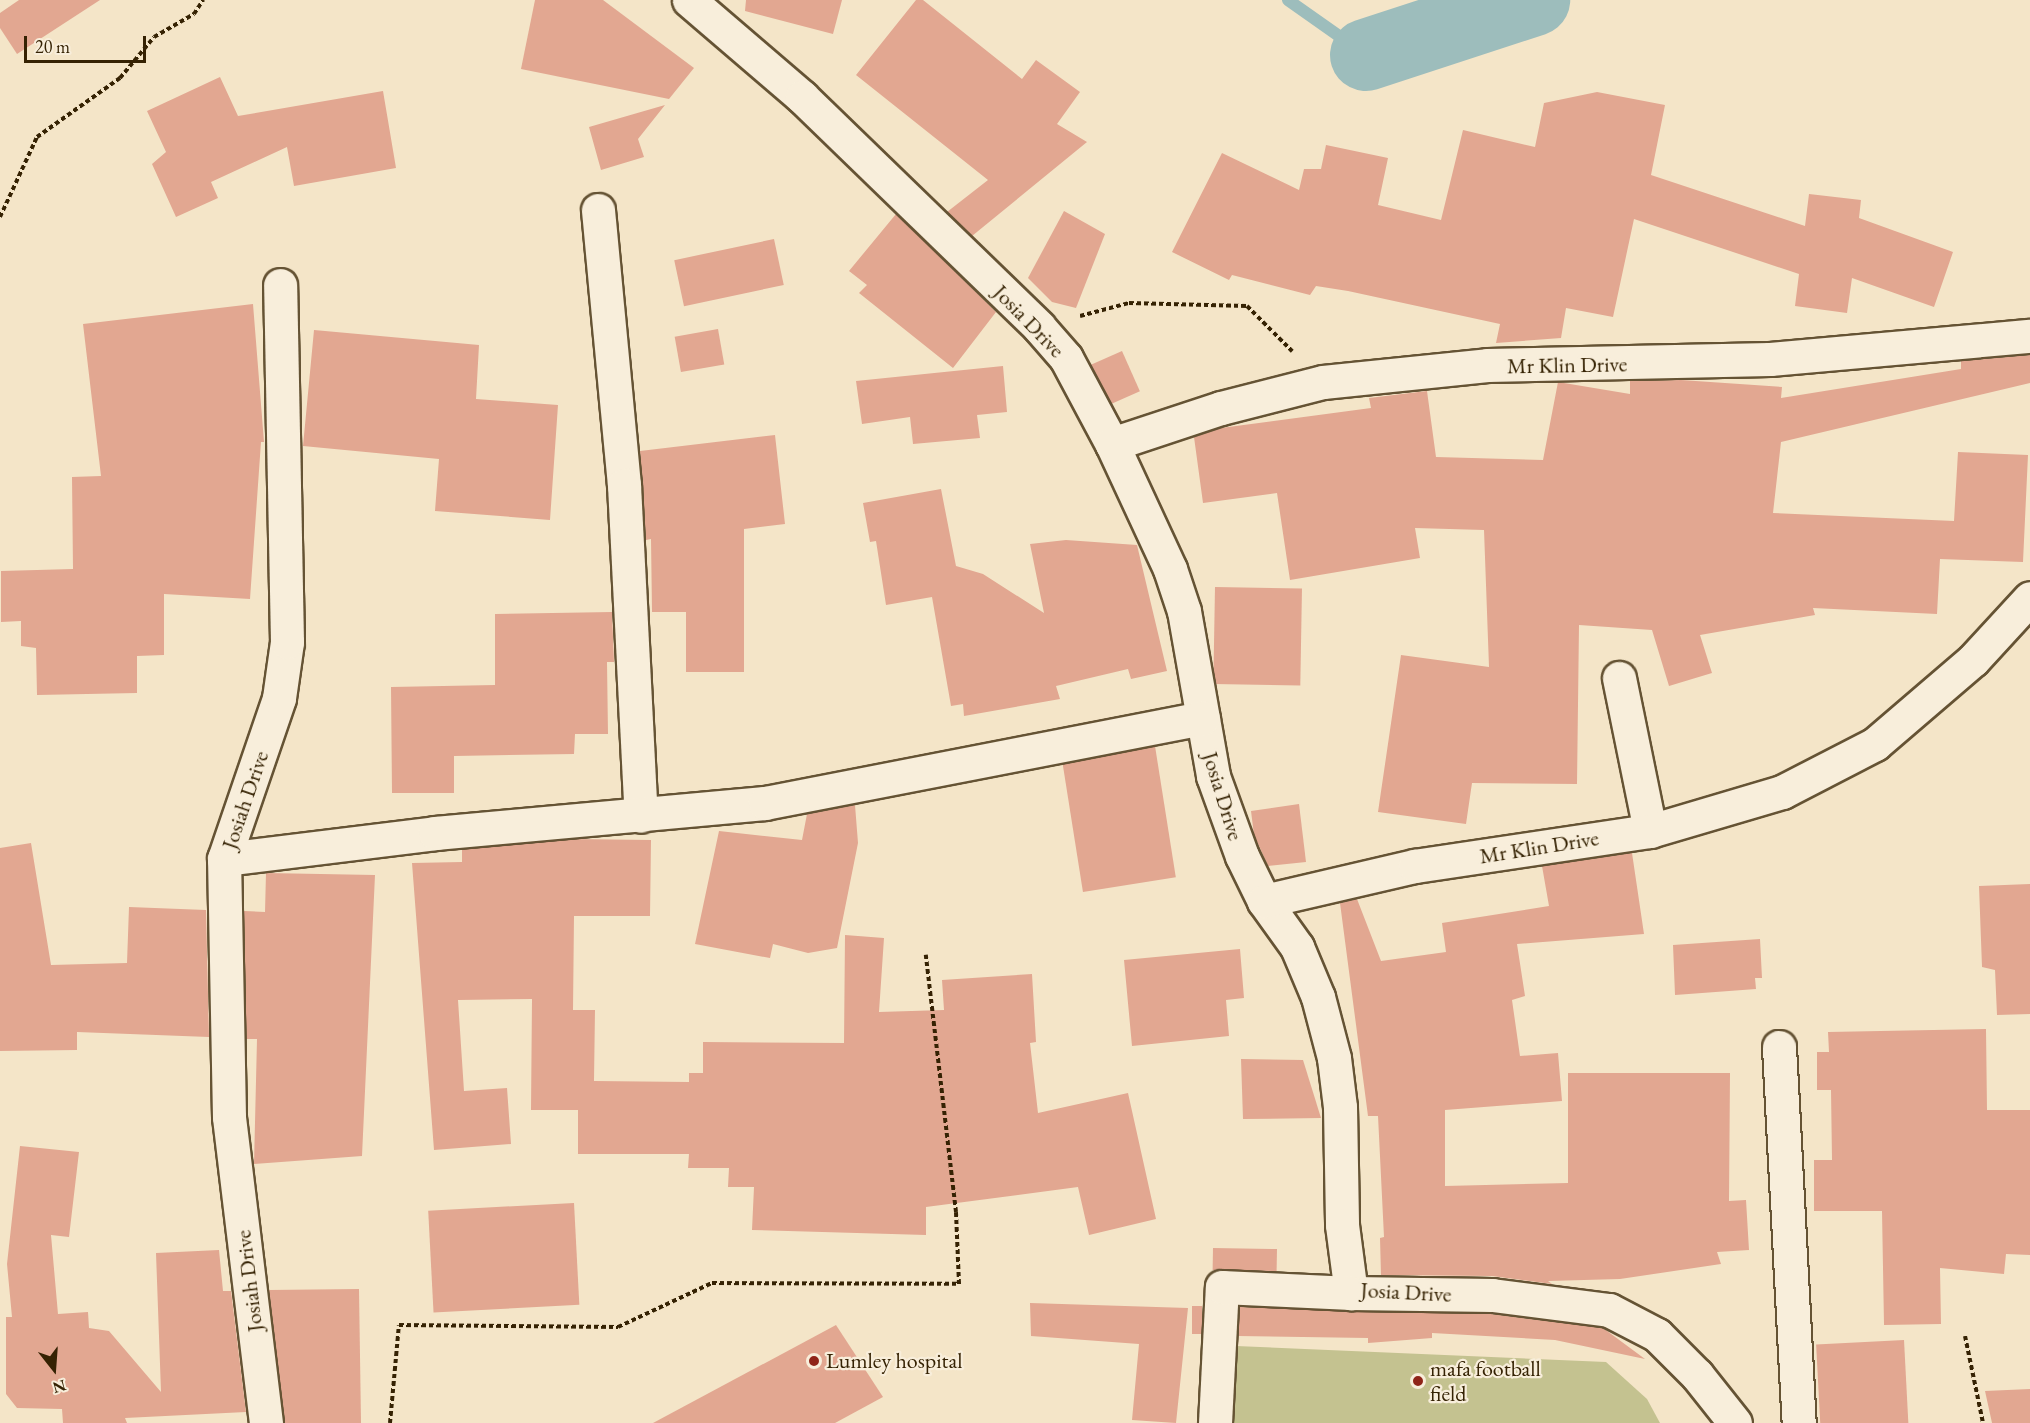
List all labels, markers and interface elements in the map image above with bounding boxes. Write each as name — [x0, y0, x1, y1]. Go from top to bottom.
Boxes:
scale bar — [27, 24, 148, 62]
text: 20 m — [35, 35, 70, 58]
street label: Josia Drive — [988, 279, 1070, 363]
street label: Mr Klin Drive — [1507, 351, 1627, 379]
street label: Josiah Drive — [216, 747, 274, 853]
street label: Josia Drive — [1197, 749, 1249, 843]
street label: Mr Klin Drive — [1478, 825, 1600, 869]
street label: Josiah Drive — [230, 1229, 268, 1333]
street label: Josia Drive — [1360, 1276, 1452, 1308]
north arrow — [24, 1339, 84, 1399]
place label: Lumley hospital — [826, 1348, 963, 1374]
marker: Lumley hospital — [807, 1354, 821, 1368]
place label: mafa football field — [1430, 1355, 1541, 1406]
marker: mafa football field — [1411, 1374, 1425, 1388]
text: N — [50, 1375, 69, 1399]

